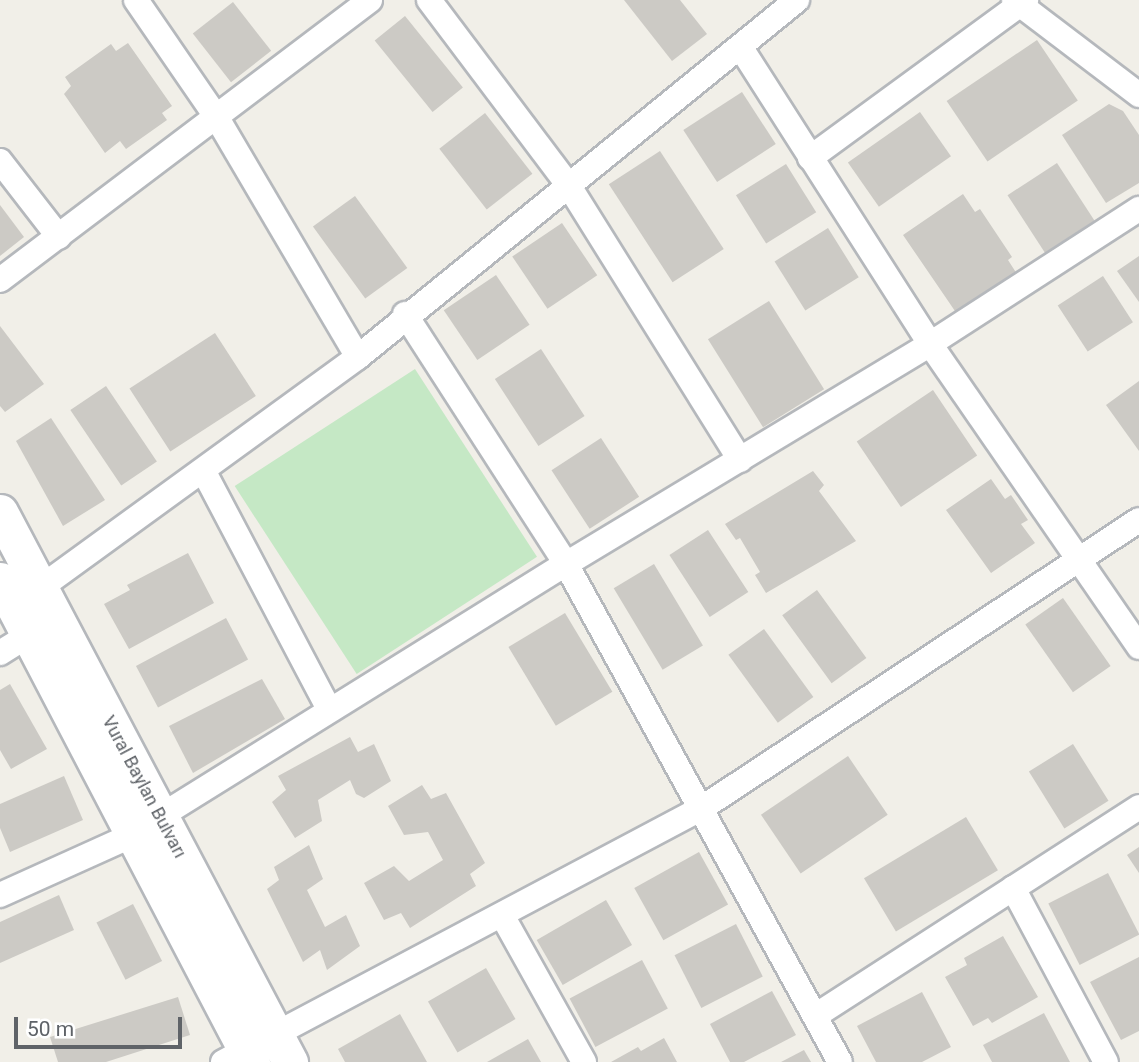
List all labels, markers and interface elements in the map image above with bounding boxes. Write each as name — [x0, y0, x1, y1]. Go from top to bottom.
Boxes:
street label: Vural Baylan Bulvarı — [97, 712, 191, 862]
scale bar — [18, 1002, 186, 1046]
text: 50 m — [27, 1017, 74, 1041]

